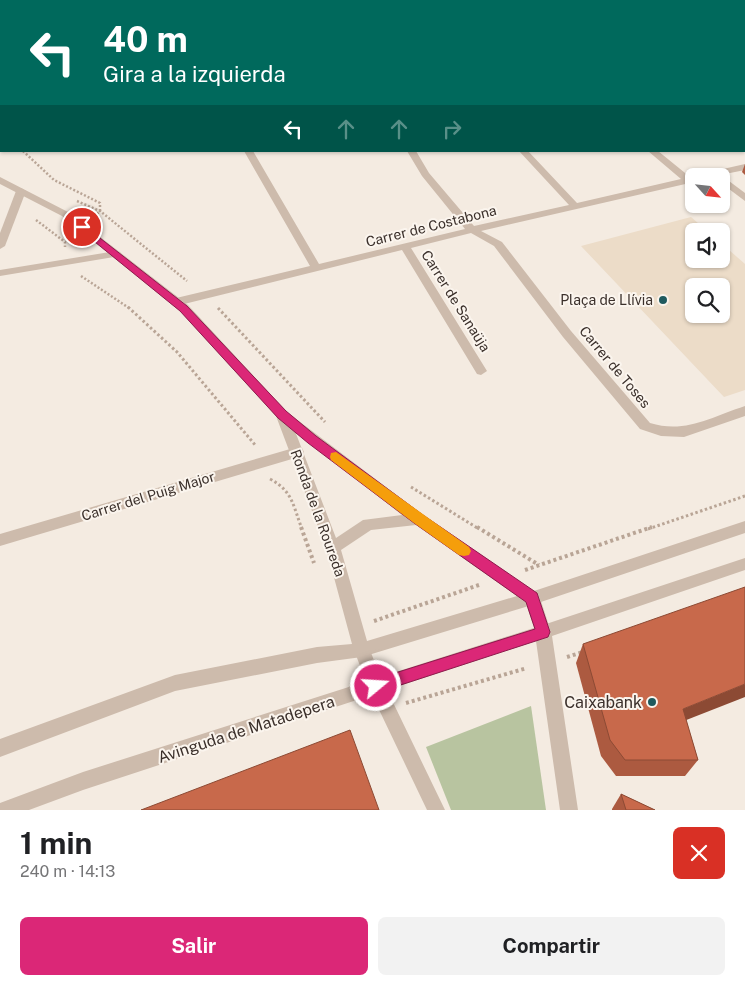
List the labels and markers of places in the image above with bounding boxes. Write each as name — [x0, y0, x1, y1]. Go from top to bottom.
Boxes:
pin — [61, 206, 103, 248]
place label: Plaça de Llívia — [560, 292, 653, 308]
marker: Plaça de Llívia — [657, 294, 669, 306]
place label: Caixabank — [564, 693, 642, 712]
marker: Caixabank — [646, 696, 658, 708]

